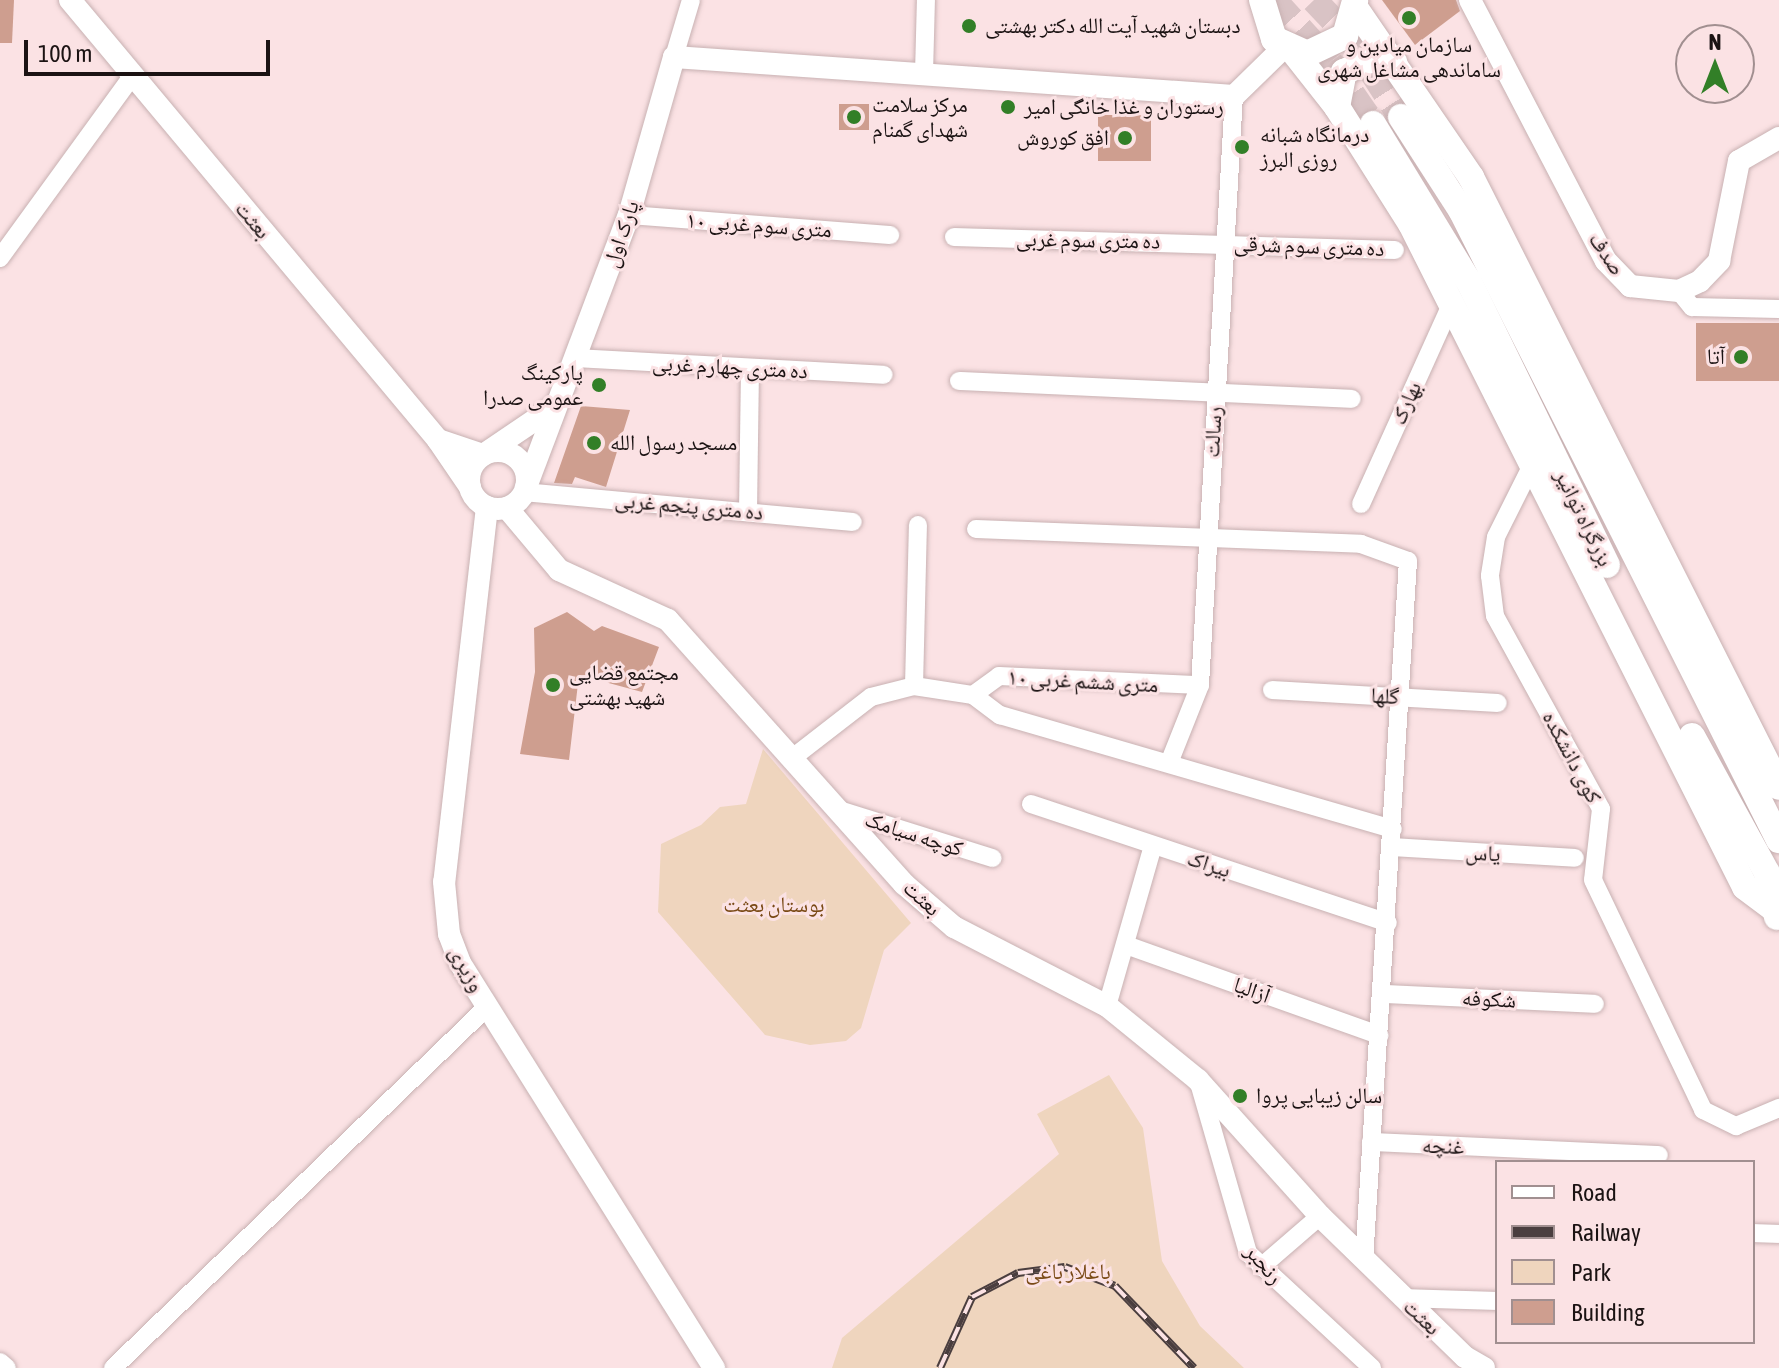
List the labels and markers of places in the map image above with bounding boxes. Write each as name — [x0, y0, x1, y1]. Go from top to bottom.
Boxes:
marker: سازمان میادین و ساماندهی مشاغل شهری — [1400, 9, 1418, 27]
place label: دبستان شهید آیت الله دکتر بهشتی — [985, 13, 1240, 39]
marker: دبستان شهید آیت الله دکتر بهشتی — [960, 17, 978, 35]
place label: سازمان میادین و ساماندهی مشاغل شهری — [1317, 31, 1501, 82]
place label: مرکز سلامت شهدای گمنام — [872, 91, 968, 142]
place label: رستوران و غذا خانگی امیر — [1024, 94, 1224, 120]
marker: رستوران و غذا خانگی امیر — [999, 98, 1017, 116]
marker: مرکز سلامت شهدای گمنام — [843, 106, 865, 128]
place label: درمانگاه شبانه روزی البرز — [1260, 121, 1369, 172]
place label: افق کوروش — [1017, 125, 1109, 151]
marker: افق کوروش — [1116, 129, 1134, 147]
marker: درمانگاه شبانه روزی البرز — [1231, 136, 1253, 158]
place label: آتا — [1707, 344, 1725, 370]
marker: آتا — [1732, 348, 1750, 366]
place label: پارکینگ عمومی صدرا — [483, 359, 583, 410]
marker: پارکینگ عمومی صدرا — [590, 376, 608, 394]
place label: مسجد رسول الله — [610, 430, 737, 456]
marker: مسجد رسول الله — [585, 434, 603, 452]
place label: مجتمع قضایی شهید بهشتی — [569, 659, 679, 710]
marker: مجتمع قضایی شهید بهشتی — [544, 676, 562, 694]
place label: سالن زيبايى پروا — [1256, 1083, 1382, 1109]
marker: سالن زيبايى پروا — [1231, 1087, 1249, 1105]

